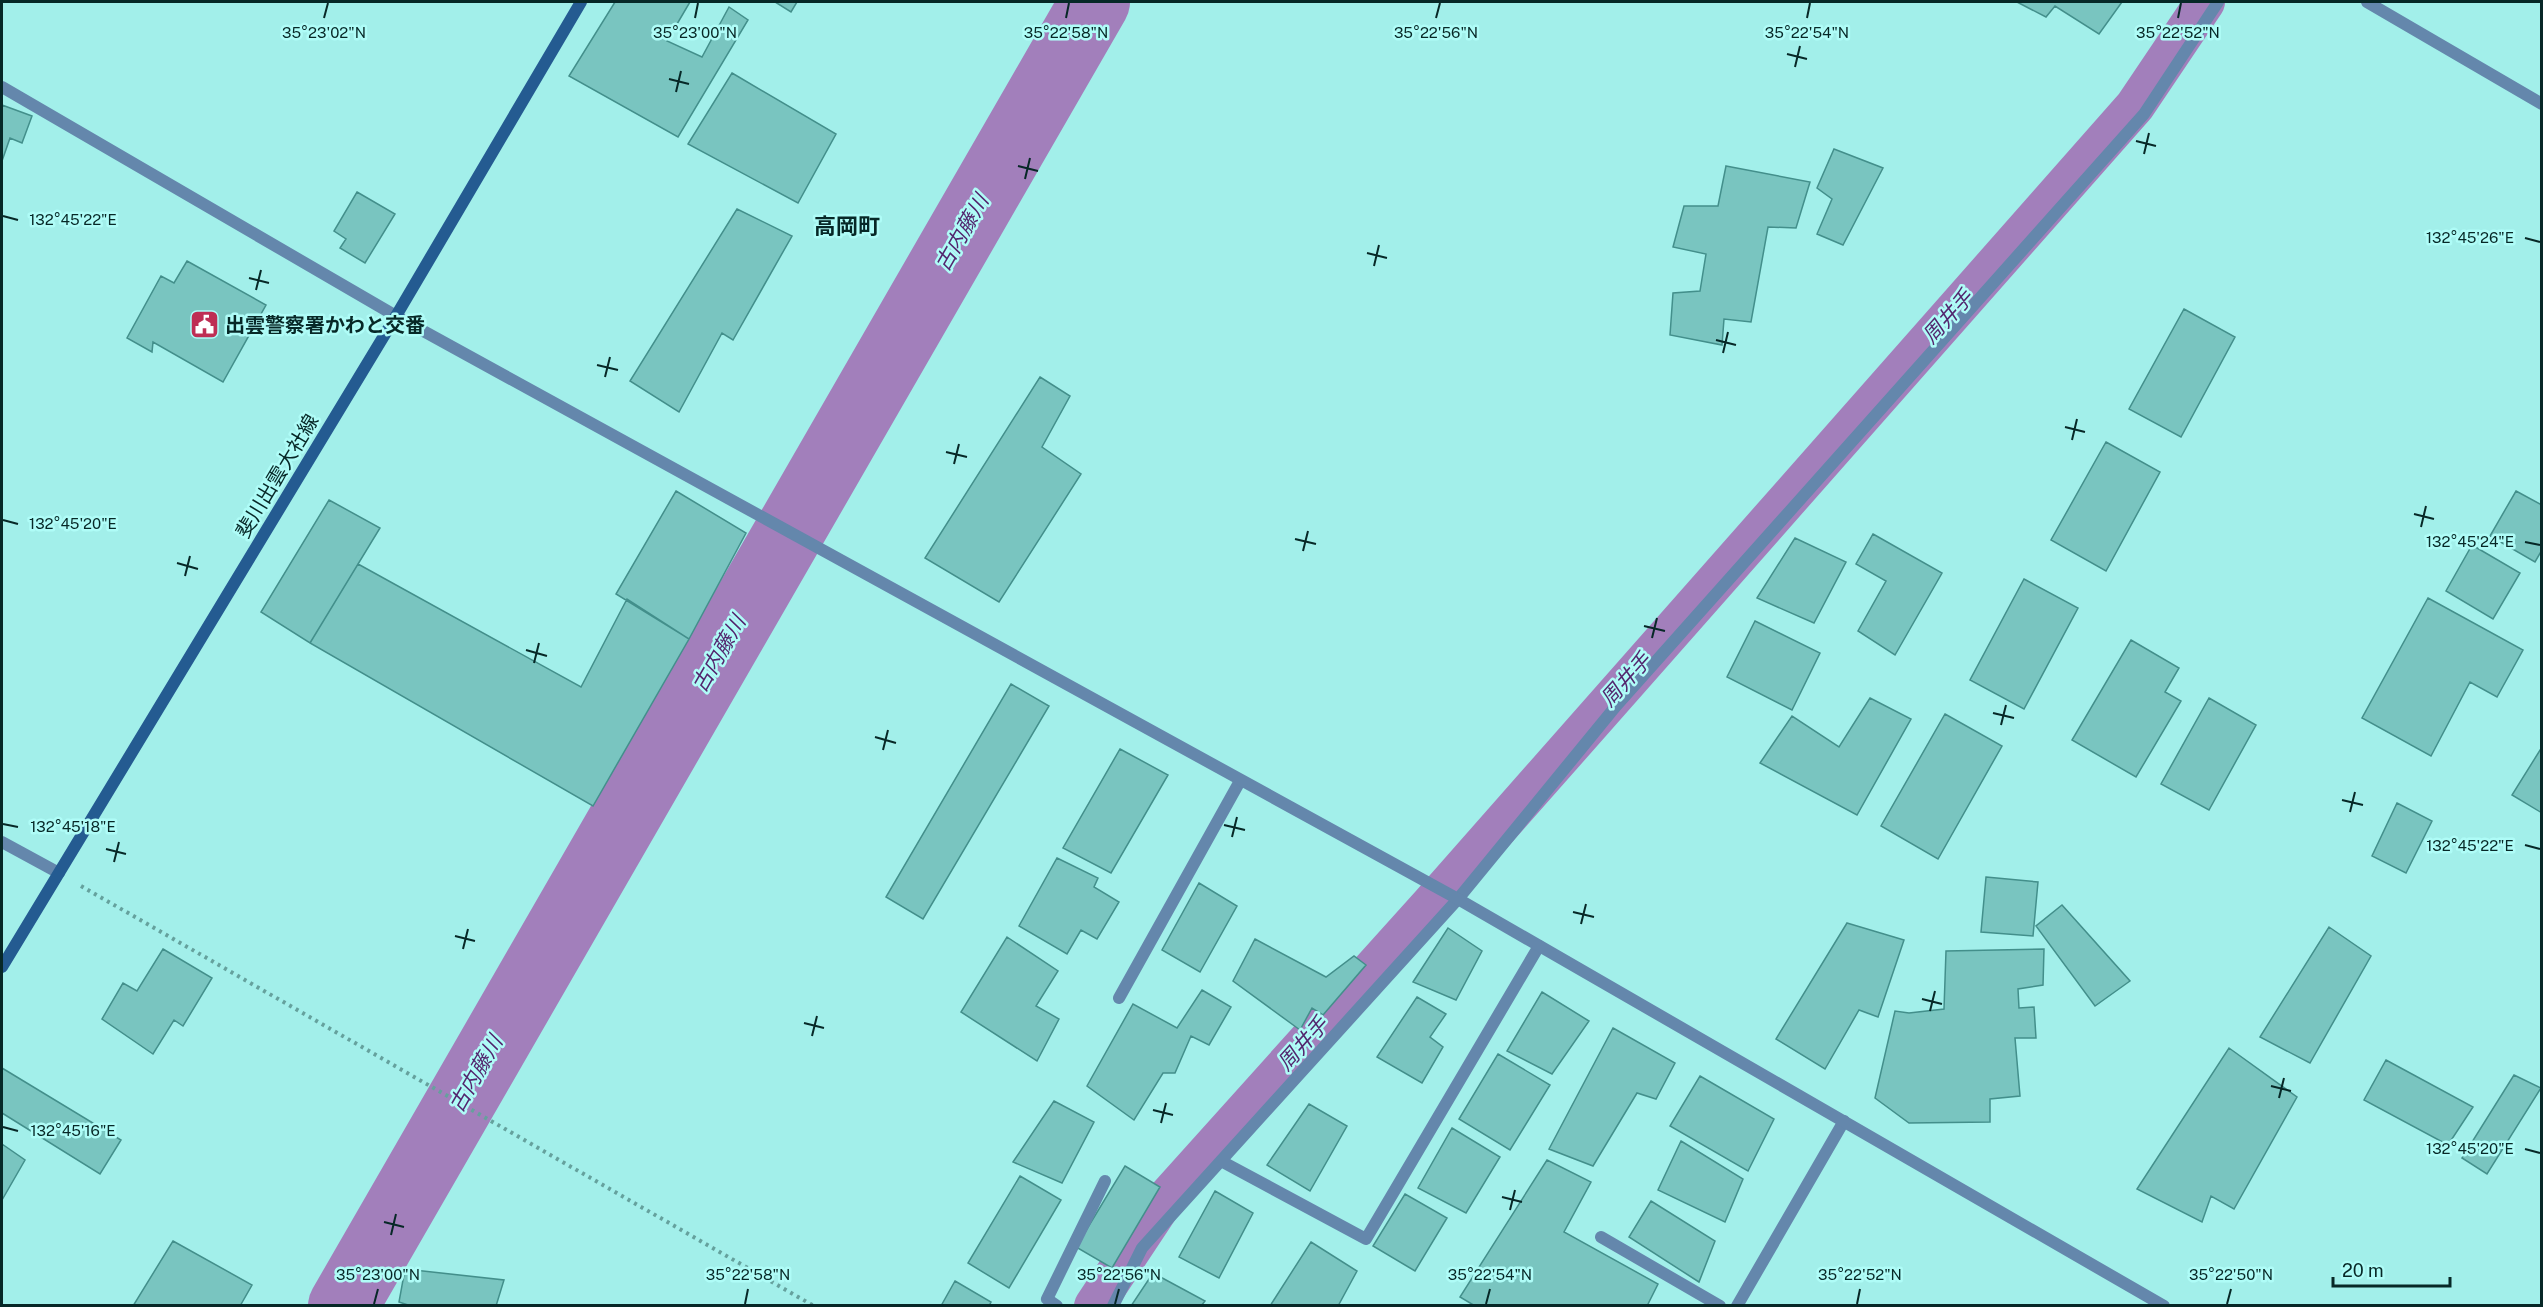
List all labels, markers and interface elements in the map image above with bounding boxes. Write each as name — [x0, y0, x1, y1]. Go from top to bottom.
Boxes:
text: 35°23'02"N — [282, 24, 366, 41]
text: 35°23'00"N — [653, 24, 737, 41]
text: 35°22'58"N — [1024, 24, 1108, 41]
text: 35°22'56"N — [1394, 24, 1478, 41]
text: 35°22'54"N — [1765, 24, 1849, 41]
text: 35°22'52"N — [2136, 24, 2220, 41]
water label: 古内藤川 — [930, 188, 994, 275]
text: 132°45'22"E — [29, 211, 117, 228]
district label: 高岡町 — [814, 213, 880, 239]
text: 132°45'26"E — [2426, 229, 2514, 246]
water label: 周井手 — [1917, 283, 1979, 348]
public building icon: 出雲警察署かわと交番 — [188, 309, 220, 341]
place label: 出雲警察署かわと交番 — [225, 313, 425, 337]
street label: 斐川出雲大社線 — [231, 410, 323, 542]
text: 132°45'20"E — [29, 515, 117, 532]
text: 132°45'24"E — [2426, 533, 2514, 550]
water label: 古内藤川 — [687, 609, 751, 696]
water label: 周井手 — [1595, 646, 1657, 711]
text: 132°45'18"E — [30, 818, 116, 835]
text: 132°45'22"E — [2426, 837, 2514, 854]
water label: 周井手 — [1272, 1010, 1334, 1075]
water label: 古内藤川 — [444, 1029, 508, 1116]
text: 132°45'16"E — [30, 1122, 116, 1139]
text: 132°45'20"E — [2426, 1140, 2514, 1157]
scale bar — [2333, 1250, 2450, 1288]
text: 20 m — [2342, 1260, 2384, 1281]
text: 35°23'00"N — [336, 1266, 420, 1283]
text: 35°22'58"N — [706, 1266, 790, 1283]
text: 35°22'56"N — [1077, 1266, 1161, 1283]
text: 35°22'54"N — [1448, 1266, 1532, 1283]
text: 35°22'52"N — [1818, 1266, 1902, 1283]
text: 35°22'50"N — [2189, 1266, 2273, 1283]

